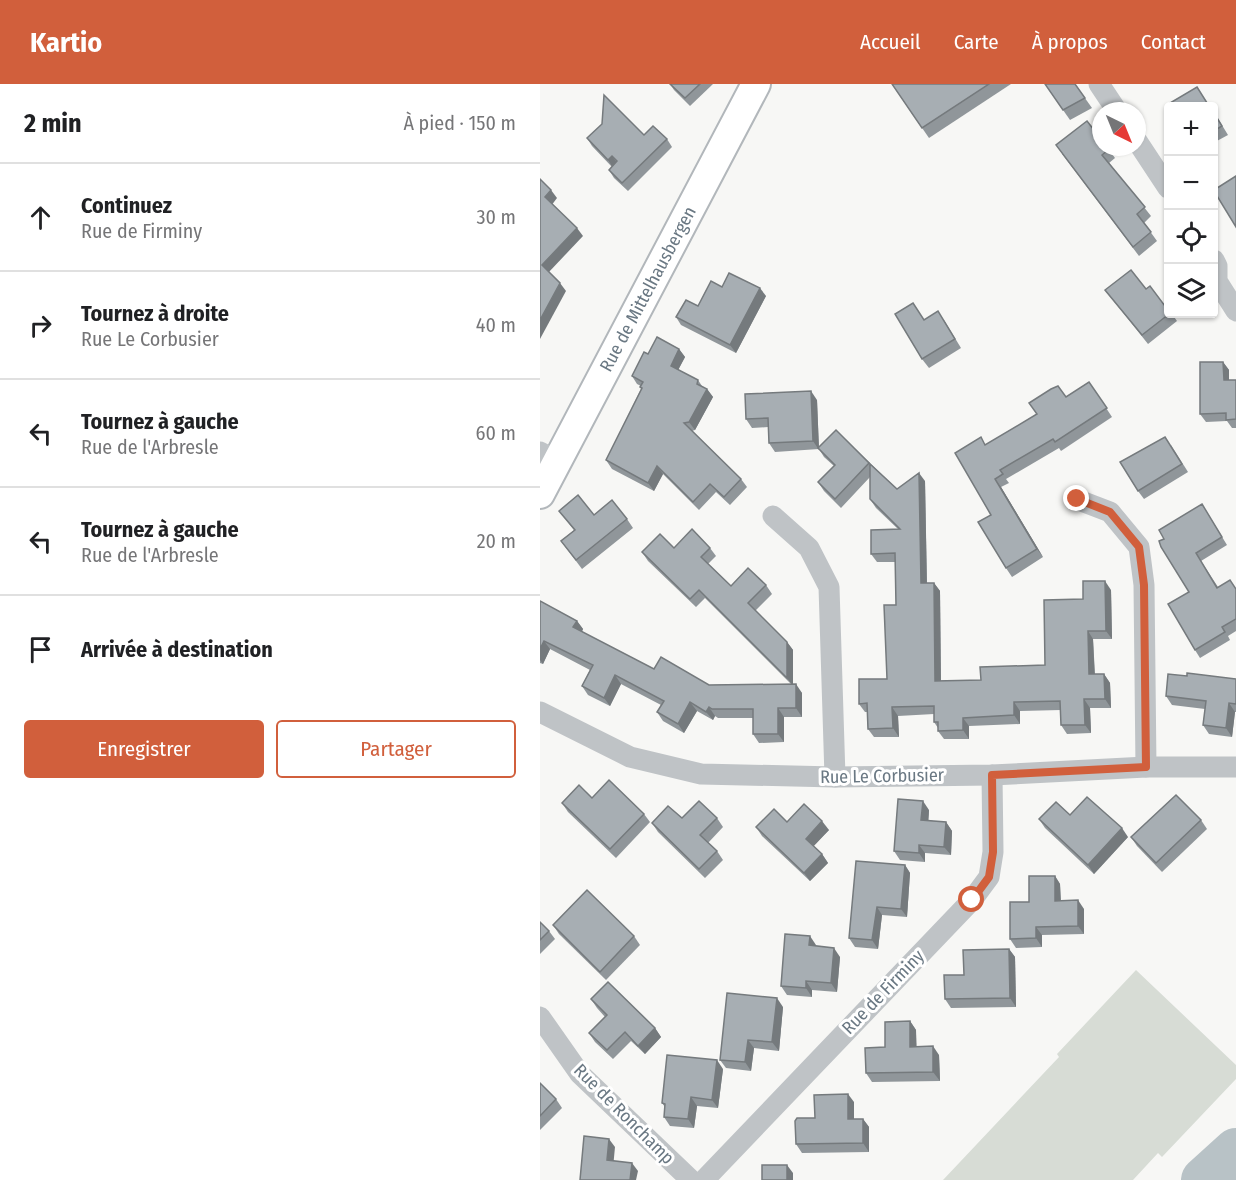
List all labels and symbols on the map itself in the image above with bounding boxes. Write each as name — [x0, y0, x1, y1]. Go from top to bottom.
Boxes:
north arrow — [1092, 102, 1146, 156]
street label: Rue de Mittelhausbergen — [595, 203, 701, 375]
route end — [1063, 485, 1089, 511]
street label: Rue Le Corbusier — [820, 764, 945, 788]
route start — [958, 886, 984, 912]
street label: Rue de Firminy — [837, 945, 929, 1039]
street label: Rue de Ronchamp — [569, 1059, 679, 1169]

